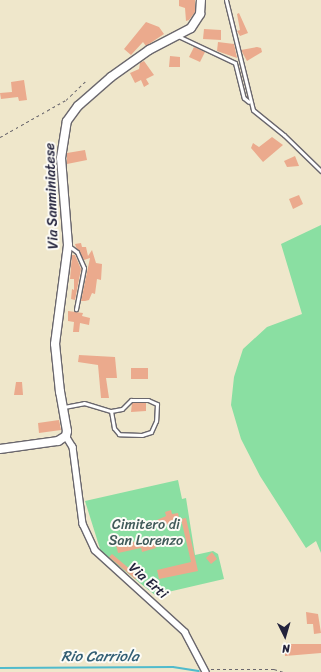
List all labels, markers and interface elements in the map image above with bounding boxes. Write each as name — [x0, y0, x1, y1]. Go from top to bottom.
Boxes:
street label: Via Sanminiatese — [42, 143, 62, 249]
park label: Cimitero di San Lorenzo — [109, 517, 183, 550]
street label: Via Erti — [125, 559, 171, 603]
north arrow — [265, 616, 305, 656]
text: N — [281, 639, 291, 658]
water label: Rio Carriola — [61, 648, 139, 666]

